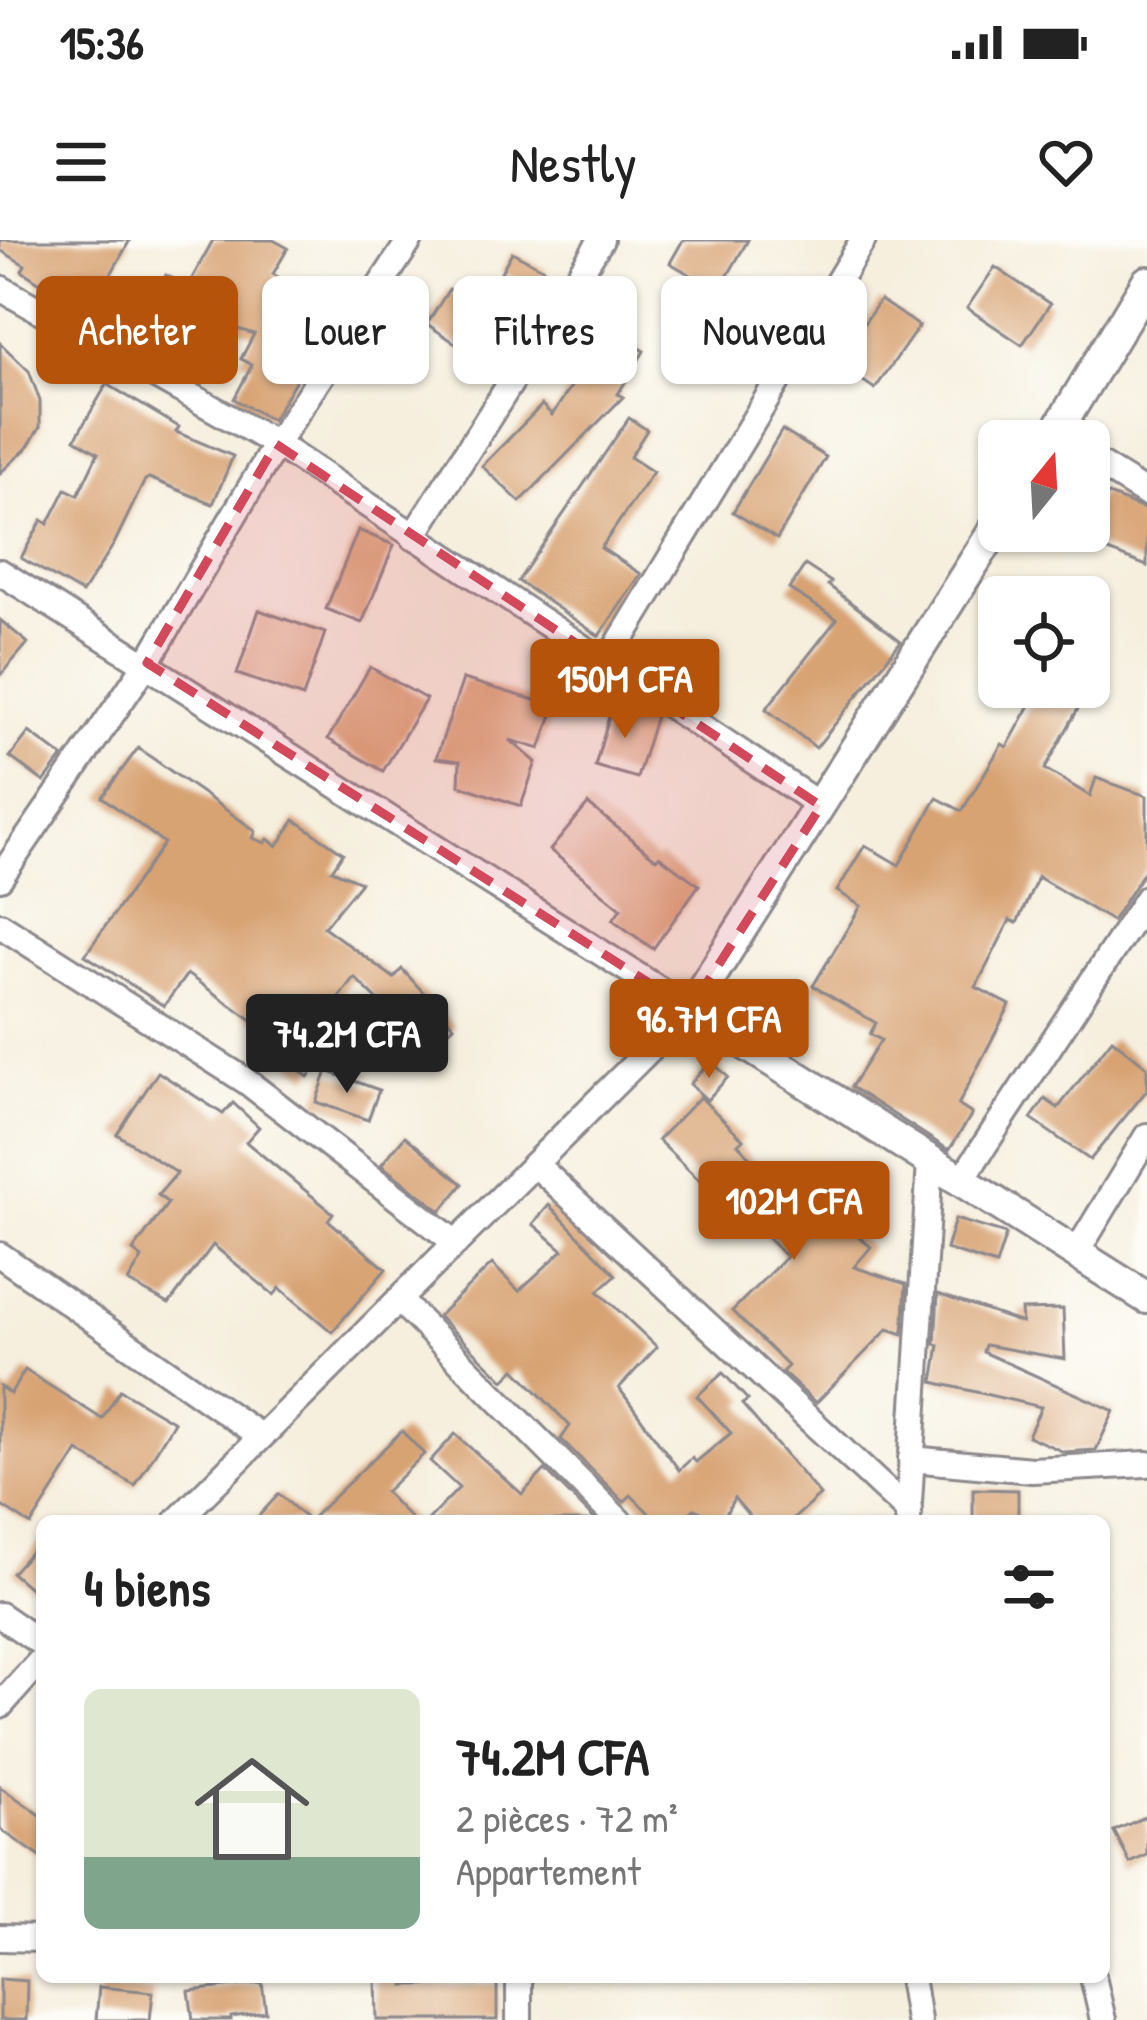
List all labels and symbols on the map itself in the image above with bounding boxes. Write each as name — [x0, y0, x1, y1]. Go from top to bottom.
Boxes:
north arrow — [978, 420, 1110, 552]
pin: 150M CFA — [501, 639, 749, 741]
pin: 96.7M CFA — [572, 979, 846, 1081]
pin: 74.2M CFA — [210, 994, 484, 1096]
pin: 102M CFA — [670, 1161, 918, 1263]

